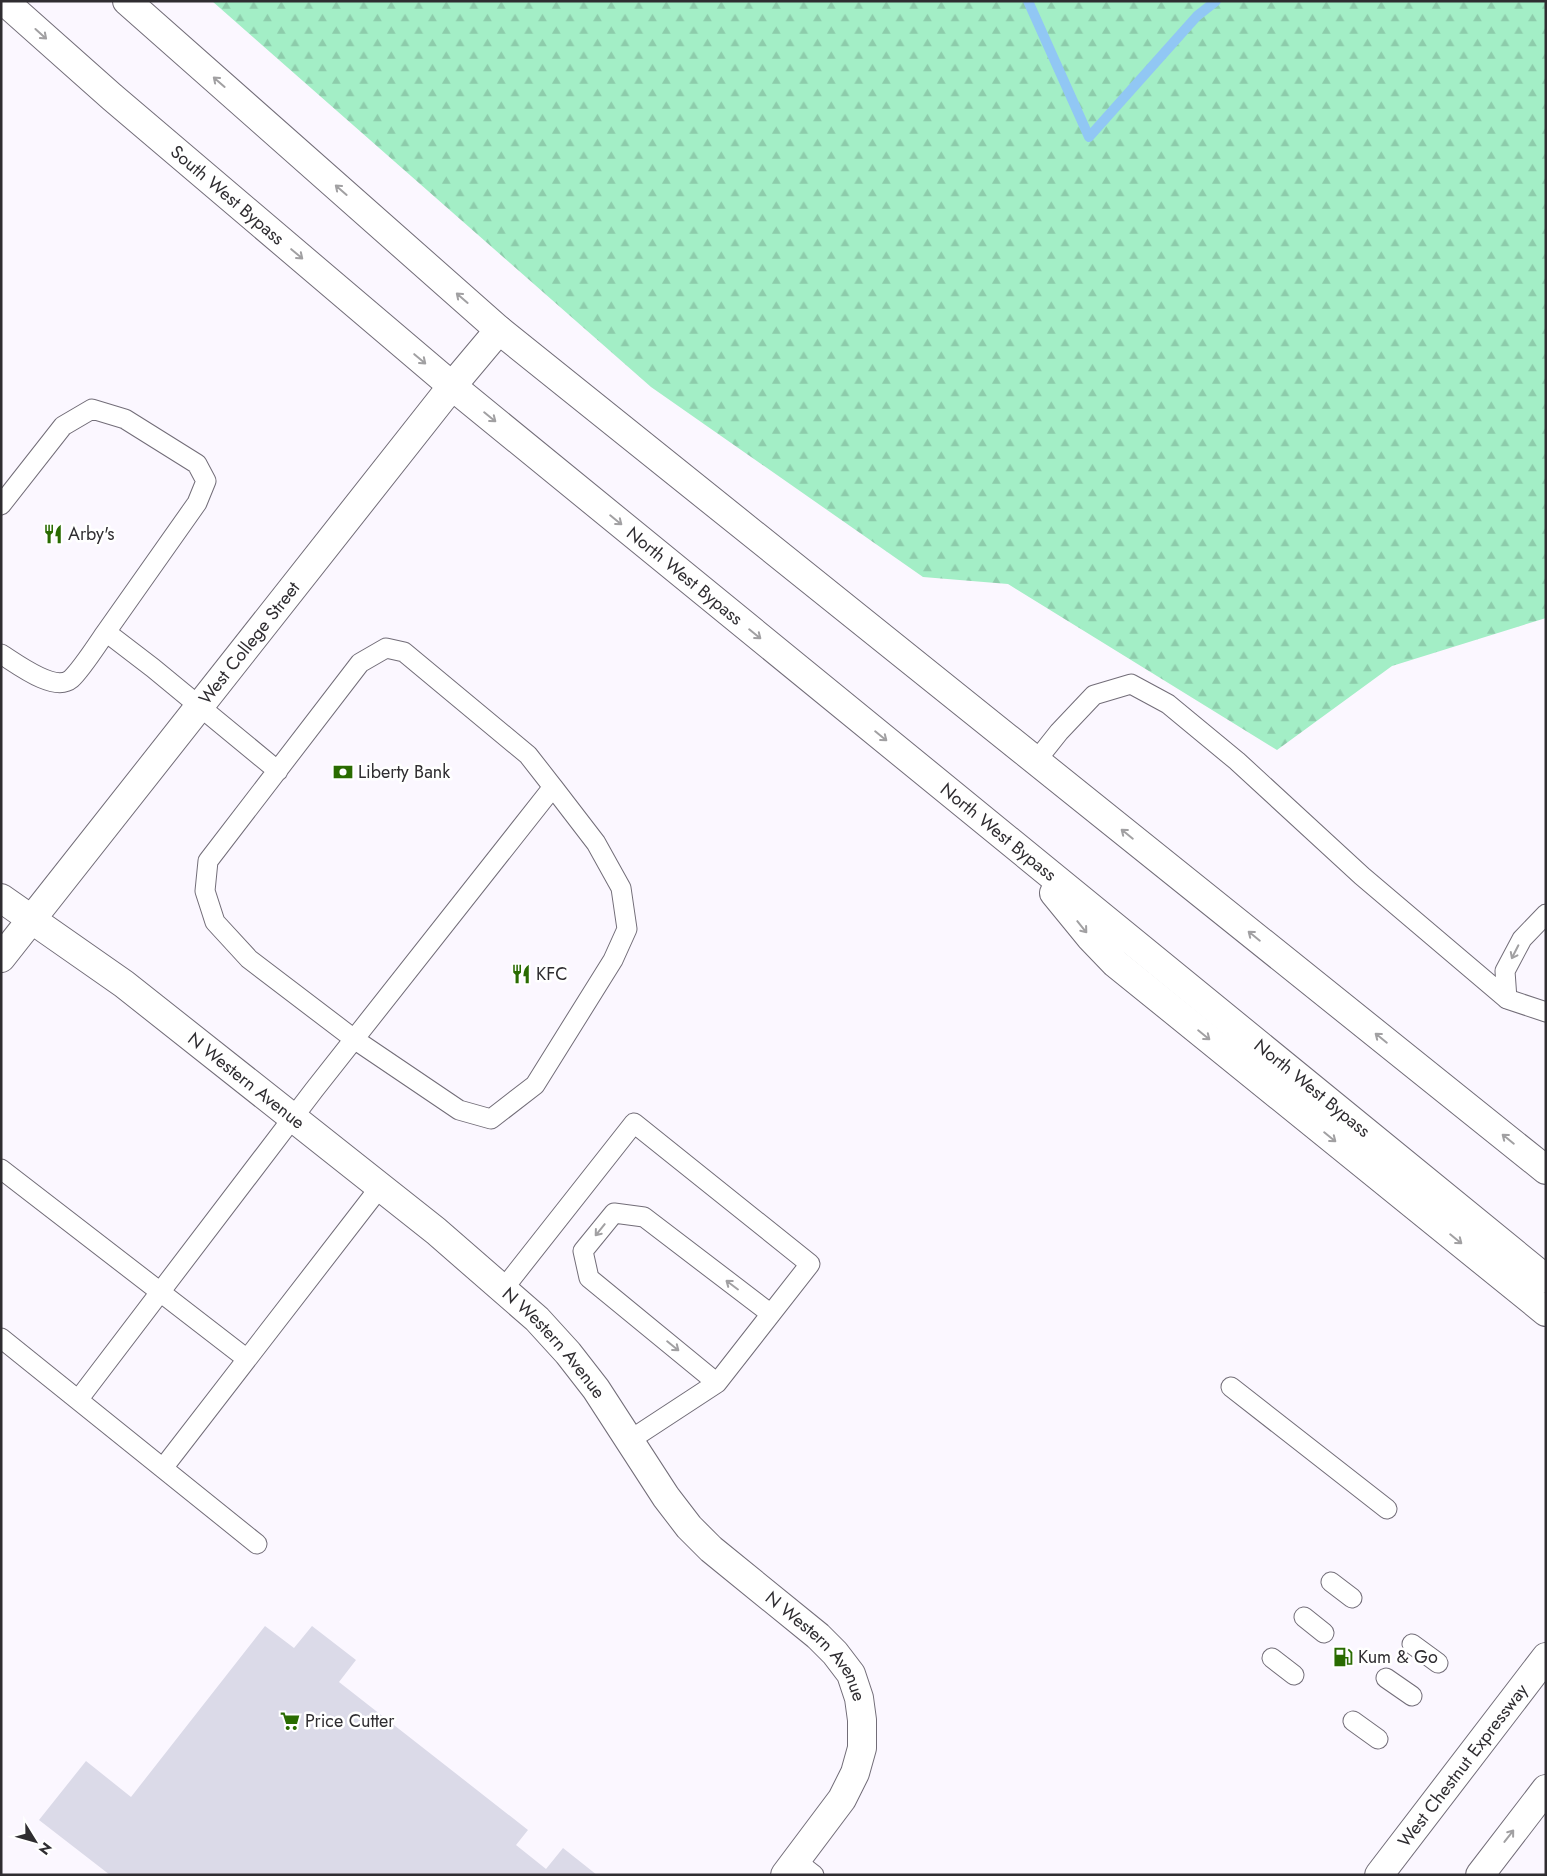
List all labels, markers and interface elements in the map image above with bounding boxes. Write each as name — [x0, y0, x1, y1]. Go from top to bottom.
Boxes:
one-way arrow — [34, 28, 47, 39]
one-way arrow — [212, 77, 225, 88]
street label: South West Bypass — [165, 139, 290, 251]
one-way arrow — [334, 184, 347, 196]
one-way arrow — [290, 248, 303, 259]
one-way arrow — [456, 292, 469, 303]
one-way arrow — [414, 353, 427, 365]
one-way arrow — [483, 411, 496, 422]
one-way arrow — [609, 514, 622, 525]
place label: Arby's — [68, 521, 115, 547]
street label: North West Bypass — [621, 521, 748, 631]
restaurant icon: Arby's — [42, 523, 64, 545]
street label: West College Street — [193, 575, 306, 710]
one-way arrow — [749, 628, 762, 639]
one-way arrow — [874, 731, 887, 742]
place label: Liberty Bank — [358, 759, 450, 785]
bank icon: Liberty Bank — [332, 761, 354, 783]
street label: North West Bypass — [935, 777, 1062, 887]
one-way arrow — [1121, 829, 1134, 840]
one-way arrow — [1077, 921, 1088, 934]
one-way arrow — [1248, 930, 1261, 941]
one-way arrow — [1510, 944, 1520, 959]
place label: KFC — [536, 961, 568, 987]
restaurant icon: KFC — [510, 963, 532, 985]
street label: N Western Avenue — [182, 1026, 310, 1135]
one-way arrow — [1197, 1029, 1210, 1040]
one-way arrow — [1375, 1032, 1388, 1043]
street label: North West Bypass — [1248, 1033, 1376, 1143]
one-way arrow — [1323, 1132, 1336, 1143]
one-way arrow — [1502, 1134, 1515, 1145]
one-way arrow — [595, 1223, 606, 1236]
one-way arrow — [1449, 1234, 1462, 1245]
one-way arrow — [726, 1279, 739, 1290]
street label: N Western Avenue — [496, 1281, 612, 1404]
one-way arrow — [666, 1341, 679, 1352]
street label: N Western Avenue — [760, 1585, 872, 1705]
place label: Kum & Go — [1358, 1644, 1438, 1670]
fuel station icon: Kum & Go — [1332, 1646, 1354, 1668]
street label: West Chestnut Expressway — [1392, 1678, 1534, 1853]
place label: Price Cutter — [305, 1708, 395, 1734]
supermarket icon: Price Cutter — [279, 1710, 301, 1732]
north arrow — [10, 1816, 60, 1866]
one-way arrow — [1504, 1830, 1515, 1843]
text: N — [34, 1838, 57, 1859]

